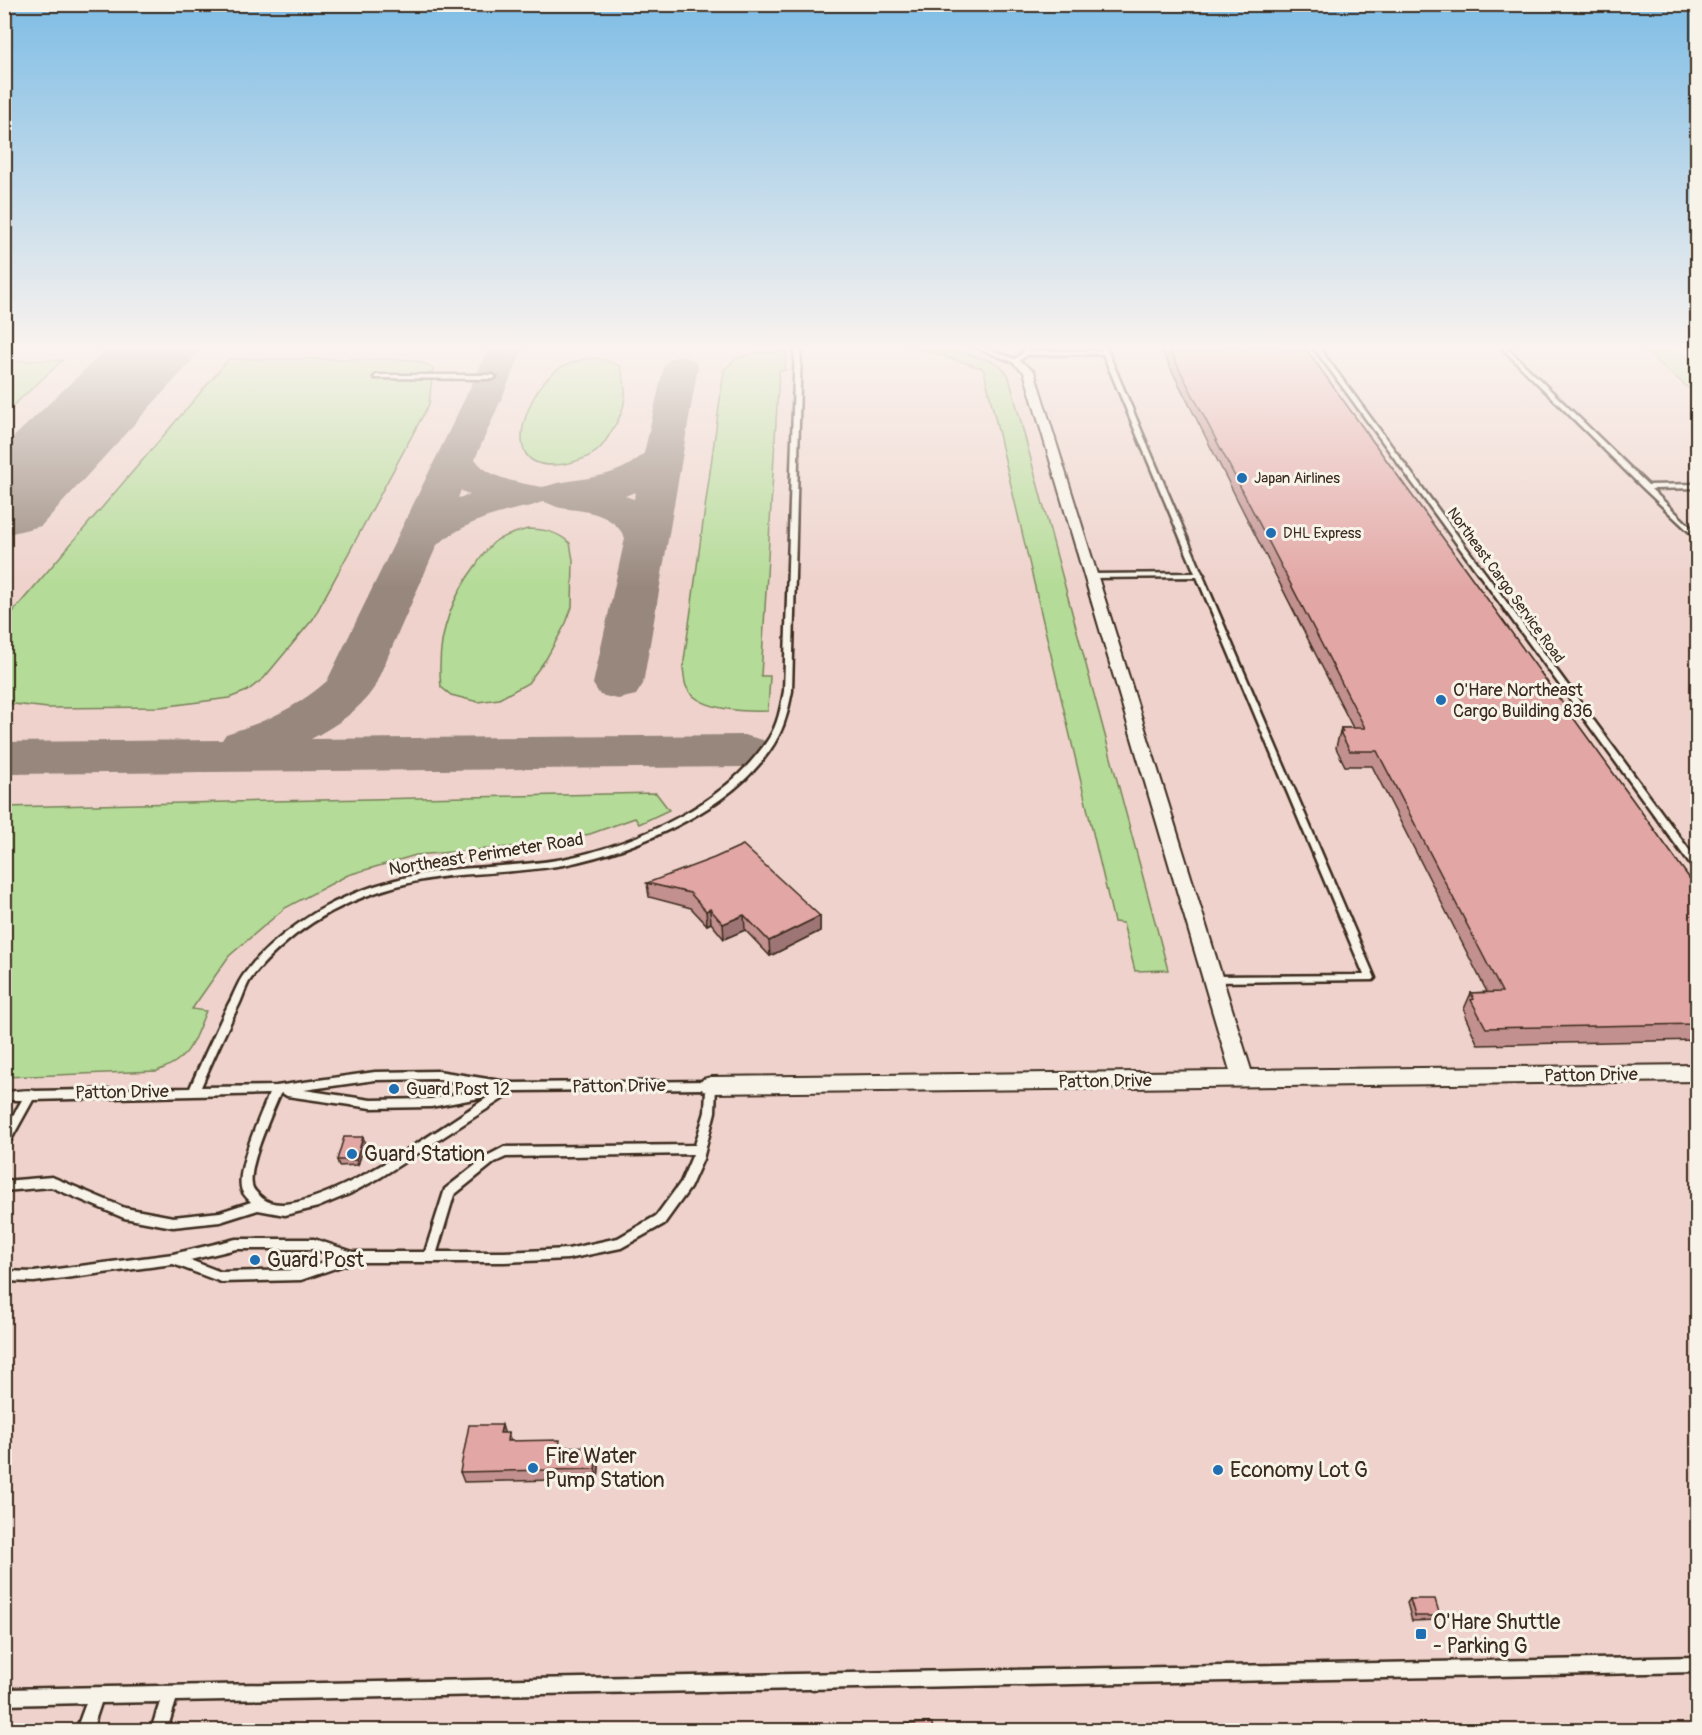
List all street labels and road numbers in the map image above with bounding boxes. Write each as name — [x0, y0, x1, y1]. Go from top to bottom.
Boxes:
street label: Northeast Cargo Service Road — [1443, 504, 1568, 667]
street label: Northeast Perimeter Road — [387, 828, 585, 881]
street label: Patton Drive — [1544, 1063, 1638, 1088]
street label: Patton Drive — [1058, 1069, 1152, 1094]
street label: Patton Drive — [572, 1074, 666, 1099]
street label: Patton Drive — [75, 1080, 169, 1105]

